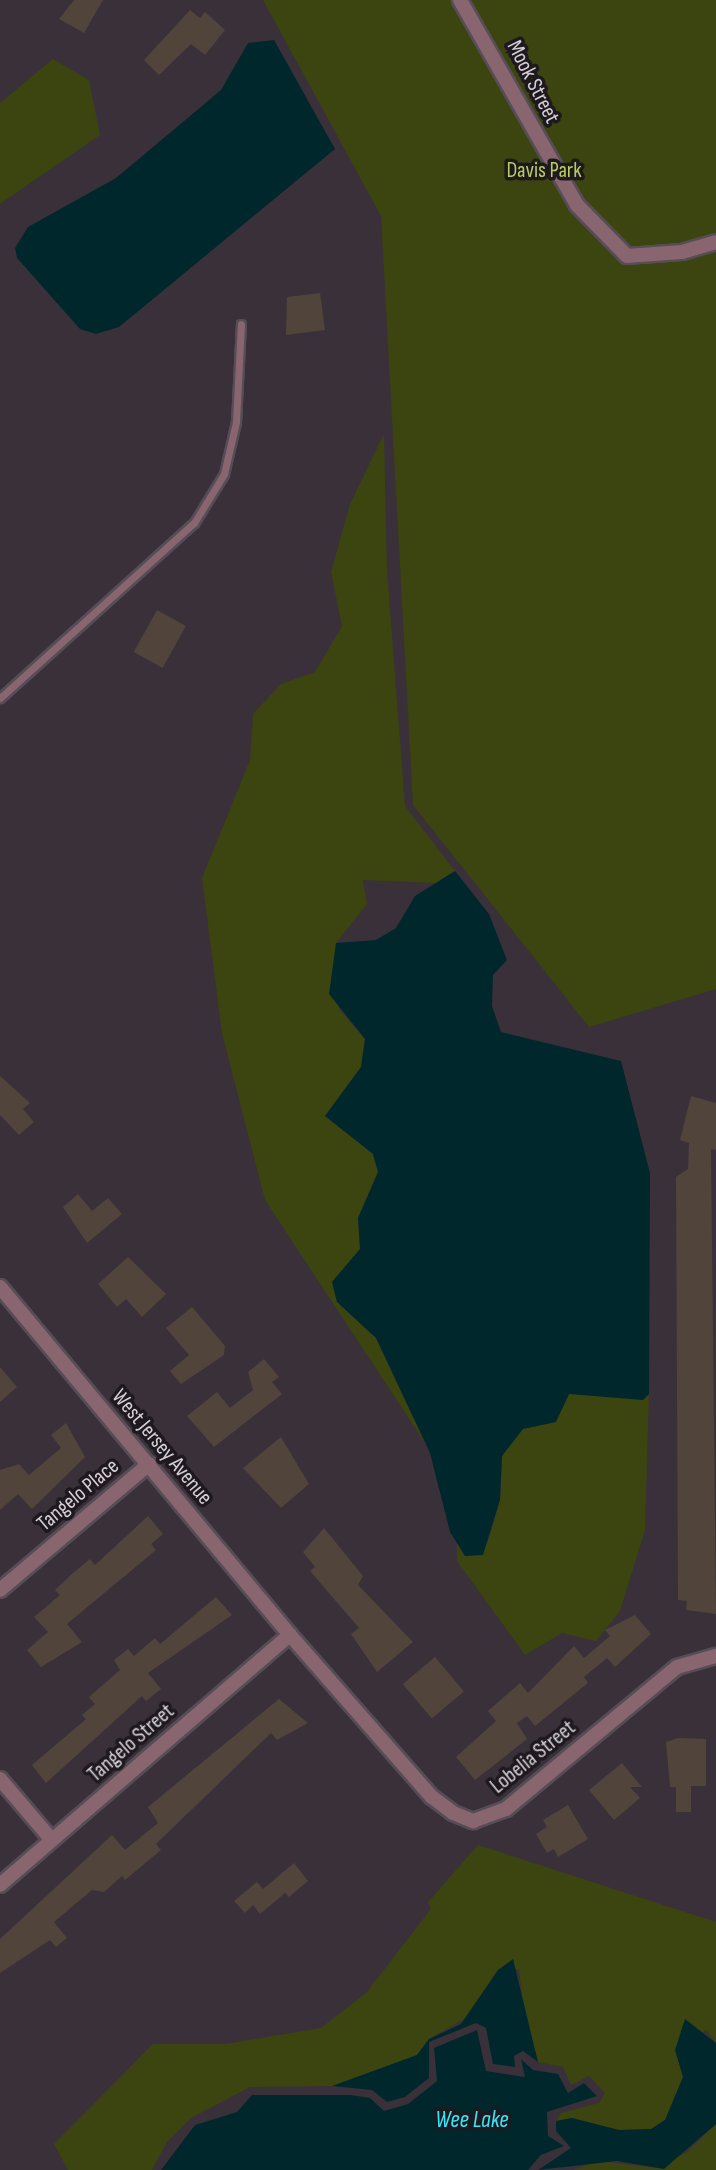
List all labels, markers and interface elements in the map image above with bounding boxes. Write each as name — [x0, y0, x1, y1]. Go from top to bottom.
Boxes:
street label: Mook Street — [501, 36, 565, 128]
park label: Davis Park — [506, 158, 582, 184]
street label: West Jersey Avenue — [106, 1384, 218, 1510]
street label: Tangelo Place — [32, 1453, 124, 1537]
street label: Tangelo Street — [82, 1698, 180, 1788]
street label: Lobelia Street — [485, 1715, 581, 1799]
water label: Wee Lake — [435, 2106, 509, 2134]

